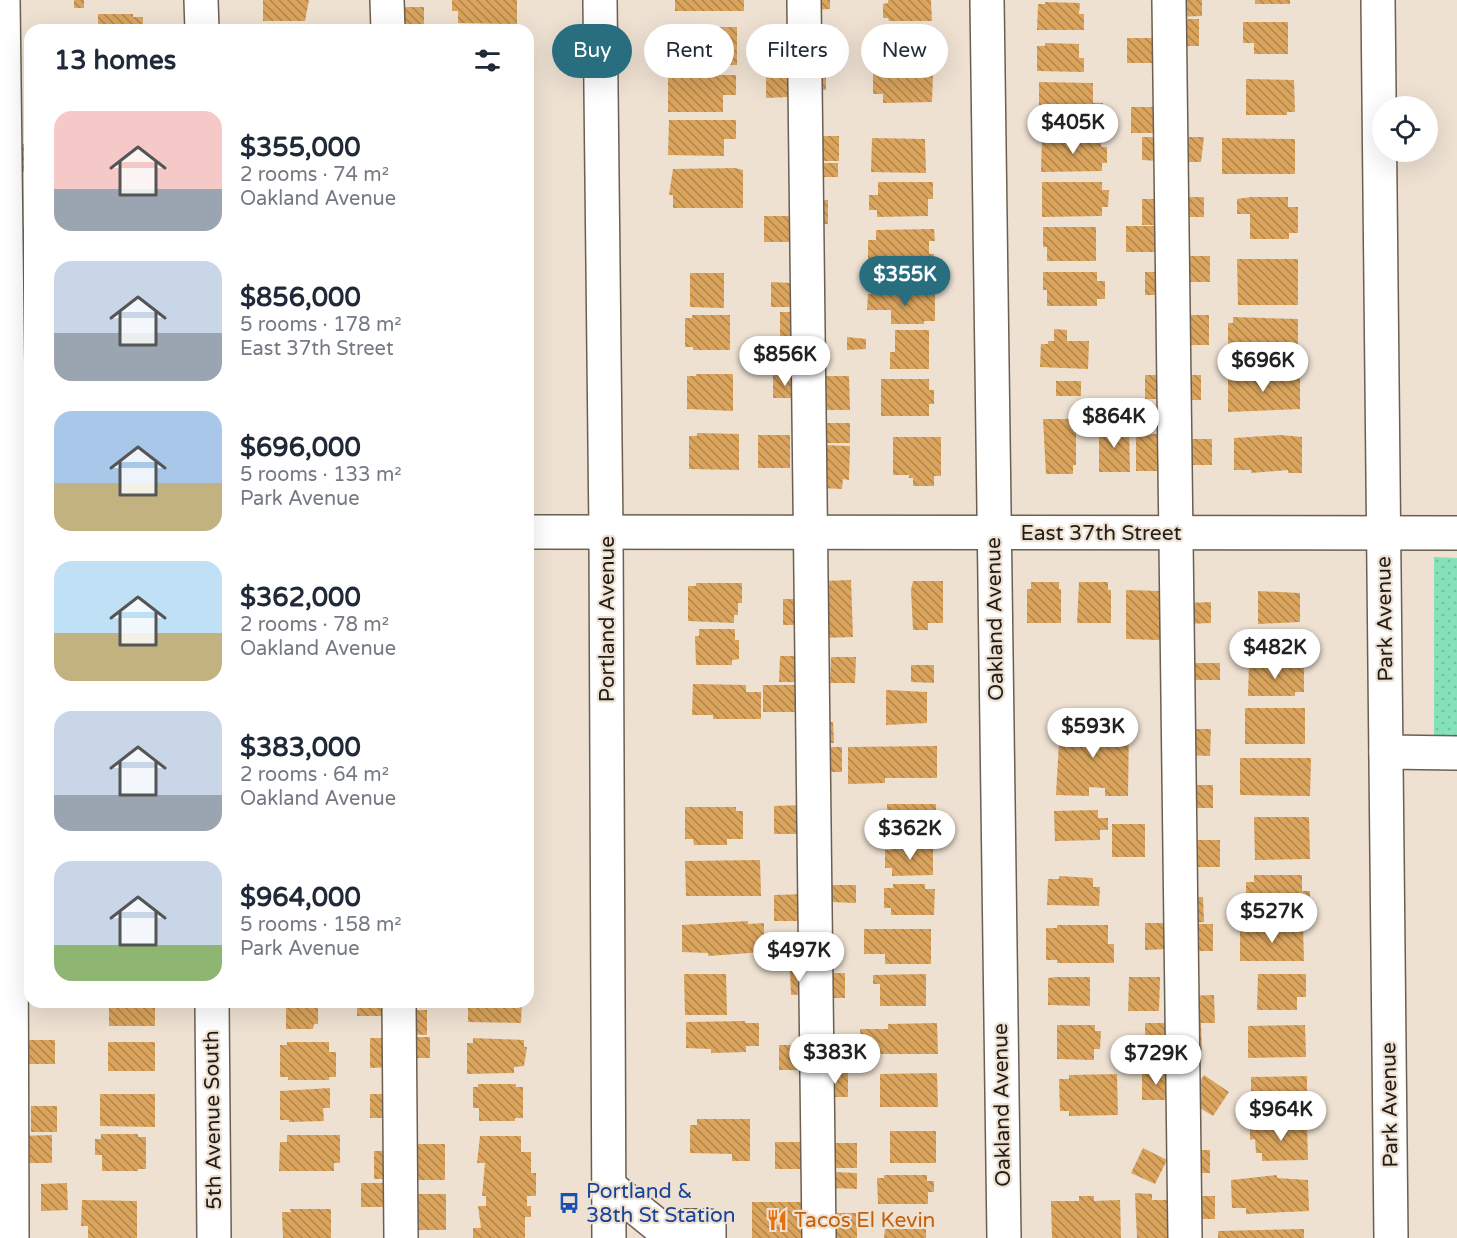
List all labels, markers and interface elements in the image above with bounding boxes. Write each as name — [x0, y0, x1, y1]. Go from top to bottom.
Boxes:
chip: Buy — [552, 24, 632, 78]
chip: Rent — [644, 24, 734, 78]
chip: Filters — [746, 24, 849, 78]
chip: New — [861, 24, 948, 78]
icon: filters — [471, 44, 504, 77]
text: 13 homes — [54, 45, 176, 76]
map controls — [1372, 96, 1438, 162]
button: locate — [1372, 96, 1438, 162]
pin: $405K — [1031, 104, 1115, 155]
text: $405K — [1041, 111, 1105, 135]
text: $355,000 — [240, 132, 360, 163]
icon: home — [102, 135, 174, 207]
text: 2 rooms · 74 m² — [240, 163, 389, 187]
text: Oakland Avenue — [240, 187, 396, 211]
pin: $355K — [863, 256, 947, 307]
text: $355K — [873, 263, 937, 287]
text: $856,000 — [240, 282, 361, 313]
icon: home — [102, 285, 174, 357]
text: 5 rooms · 178 m² — [240, 313, 402, 337]
pin: $856K — [743, 336, 827, 387]
text: East 37th Street — [240, 337, 394, 361]
pin: $696K — [1221, 342, 1305, 393]
text: $856K — [753, 343, 817, 367]
text: $696K — [1231, 349, 1295, 373]
pin: $864K — [1072, 398, 1156, 449]
text: $864K — [1082, 405, 1146, 429]
text: $696,000 — [240, 432, 361, 463]
icon: home — [102, 435, 174, 507]
text: 5 rooms · 133 m² — [240, 463, 402, 487]
text: Park Avenue — [240, 487, 360, 511]
street label: East 37th Street — [1020, 521, 1182, 546]
street label: Portland Avenue — [595, 536, 620, 702]
street label: Oakland Avenue — [981, 537, 1009, 701]
street label: Park Avenue — [1371, 556, 1399, 682]
text: $362,000 — [240, 582, 361, 613]
icon: home — [102, 585, 174, 657]
text: 2 rooms · 78 m² — [240, 613, 389, 637]
pin: $482K — [1233, 629, 1317, 680]
text: $482K — [1243, 636, 1307, 660]
text: Oakland Avenue — [240, 637, 396, 661]
pin: $593K — [1051, 708, 1135, 759]
text: $593K — [1061, 715, 1125, 739]
text: $383,000 — [240, 732, 361, 763]
icon: home — [102, 735, 174, 807]
text: 2 rooms · 64 m² — [240, 763, 389, 787]
text: Oakland Avenue — [240, 787, 396, 811]
pin: $362K — [868, 810, 952, 861]
text: $362K — [878, 817, 942, 841]
text: $964,000 — [240, 882, 361, 913]
icon: home — [102, 885, 174, 957]
pin: $527K — [1230, 893, 1314, 944]
text: $527K — [1240, 900, 1304, 924]
text: 5 rooms · 158 m² — [240, 913, 402, 937]
pin: $497K — [757, 932, 841, 983]
text: Park Avenue — [240, 937, 360, 961]
text: $497K — [767, 939, 831, 963]
street label: Oakland Avenue — [988, 1023, 1016, 1187]
street label: 5th Avenue South — [199, 1030, 227, 1210]
pin: $383K — [793, 1034, 877, 1085]
pin: $729K — [1114, 1035, 1198, 1086]
text: $383K — [803, 1041, 867, 1065]
text: $729K — [1124, 1042, 1188, 1066]
street label: Park Avenue — [1376, 1042, 1404, 1168]
pin: $964K — [1239, 1091, 1323, 1142]
text: $964K — [1249, 1098, 1313, 1122]
place label: Portland & 38th St Station — [586, 1179, 735, 1228]
bus stop icon: Portland & 38th St Station — [557, 1191, 581, 1215]
restaurant icon: Tacos El Kevin — [765, 1208, 789, 1232]
place label: Tacos El Kevin — [794, 1208, 935, 1233]

